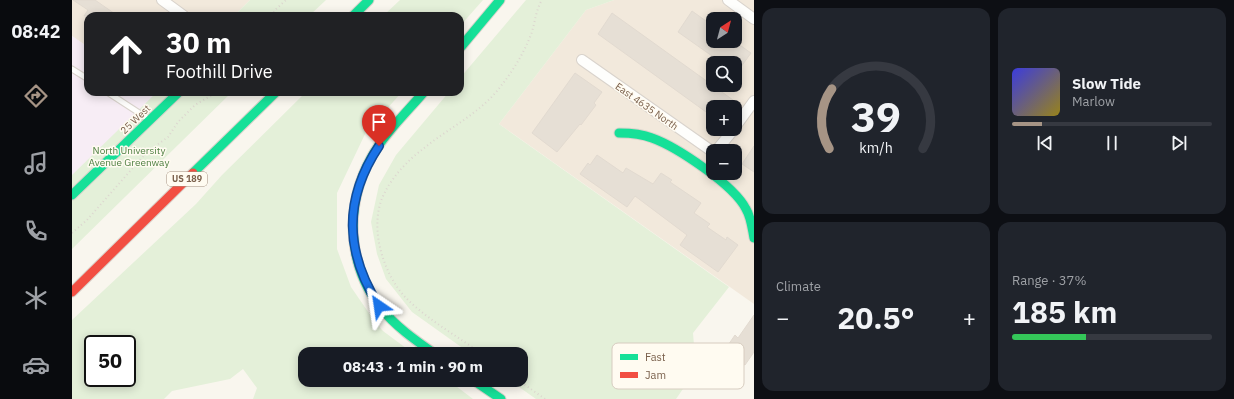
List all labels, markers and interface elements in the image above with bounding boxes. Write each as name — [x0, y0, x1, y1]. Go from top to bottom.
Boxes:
north arrow — [706, 12, 742, 48]
map controls — [706, 12, 742, 180]
text: 08:42 — [11, 20, 61, 43]
text: 30 m — [166, 24, 231, 61]
icon: ahead — [100, 28, 152, 80]
button: search — [706, 56, 742, 92]
text: Foothill Drive — [166, 60, 273, 83]
text: Slow Tide — [1072, 74, 1141, 93]
street label: East 4635 North — [613, 80, 681, 133]
icon: directions — [22, 82, 50, 110]
text: 39 — [851, 89, 901, 143]
text: Marlow — [1072, 93, 1115, 110]
button: + — [706, 100, 742, 136]
street label: 25 West — [118, 102, 153, 137]
pin — [362, 105, 396, 146]
icon: arrive — [368, 111, 390, 133]
icon: previous — [1034, 132, 1056, 154]
icon: pause — [1101, 132, 1123, 154]
icon: next — [1168, 132, 1190, 154]
text: km/h — [859, 137, 893, 156]
park label: North University Avenue Greenway — [89, 144, 169, 169]
button: − — [706, 144, 742, 180]
icon: music — [22, 149, 50, 177]
road number: US 189 — [167, 172, 207, 186]
icon: phone — [22, 217, 50, 245]
text: Range · 37% — [1012, 272, 1086, 289]
text: Climate — [776, 278, 821, 295]
icon: climate — [22, 284, 50, 312]
position arrow — [358, 285, 400, 327]
text: 185 km — [1012, 292, 1117, 331]
text: 20.5° — [837, 298, 915, 337]
text: − — [776, 303, 789, 332]
text: + — [963, 303, 976, 332]
speed limit sign: 50 — [84, 335, 136, 387]
legend — [612, 343, 744, 389]
text: Fast — [645, 350, 666, 364]
icon: car — [22, 351, 50, 379]
text: 08:43 · 1 min · 90 m — [343, 357, 483, 376]
text: Jam — [645, 368, 666, 382]

